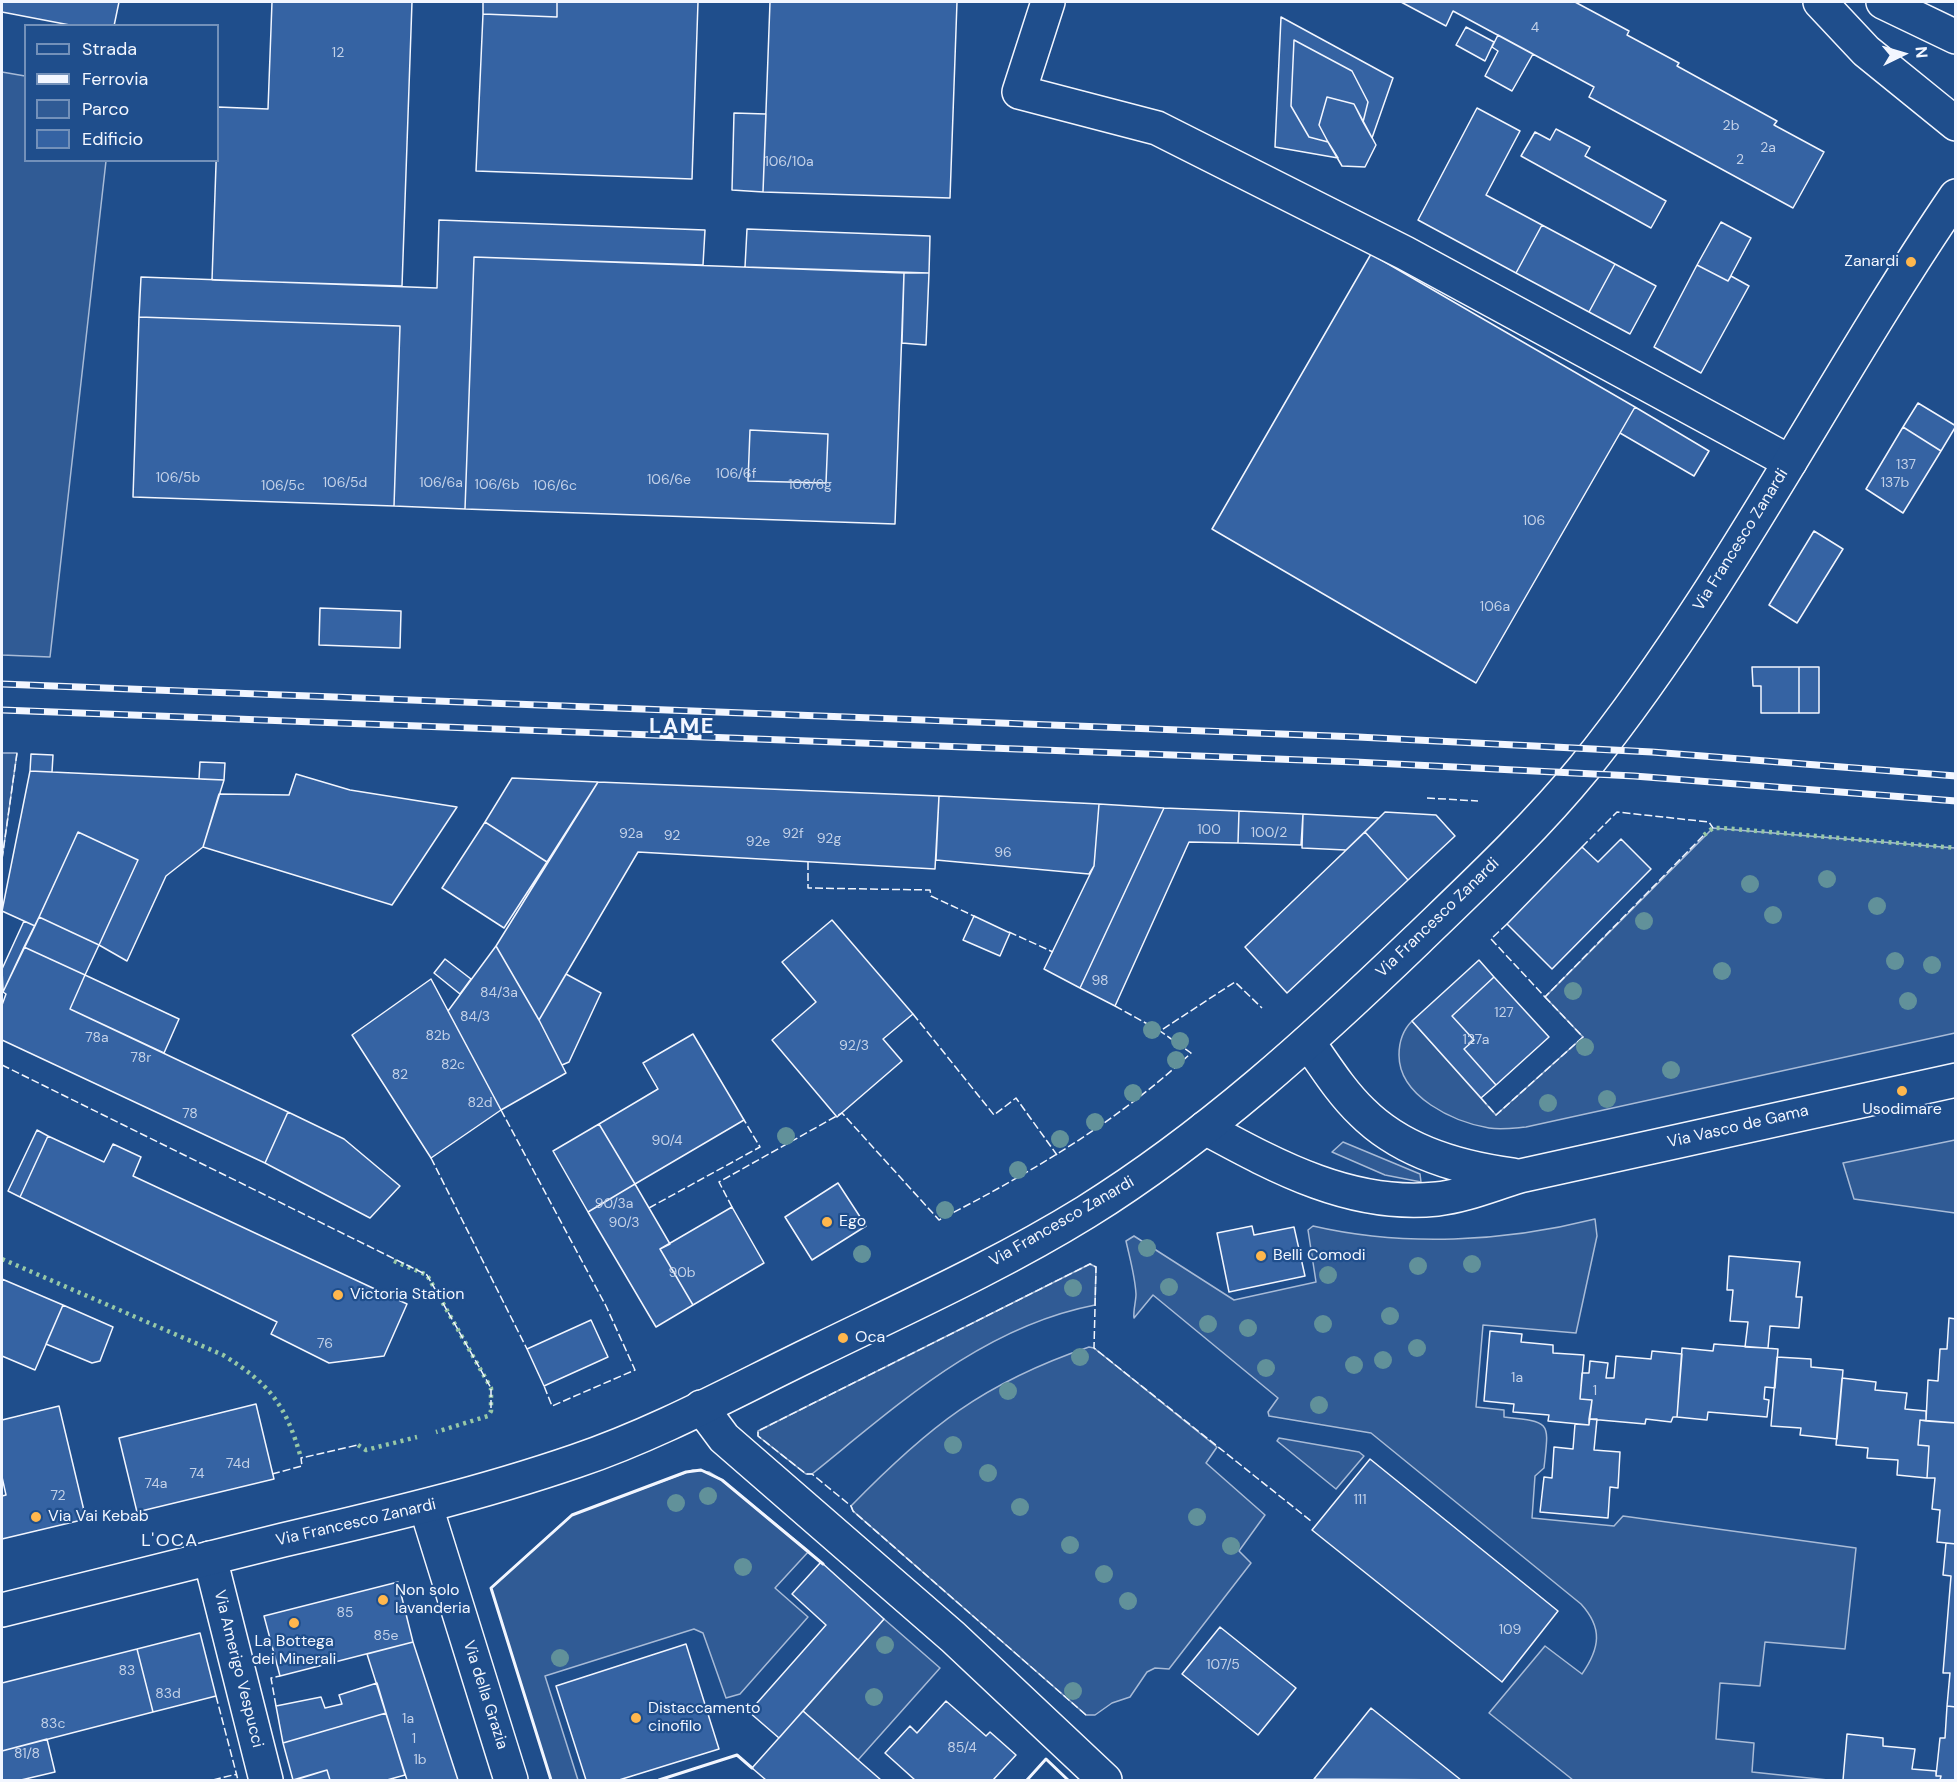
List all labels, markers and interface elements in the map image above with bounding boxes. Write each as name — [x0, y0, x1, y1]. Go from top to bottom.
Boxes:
house number: 4 — [1531, 20, 1539, 36]
legend — [24, 24, 219, 162]
north arrow — [1873, 24, 1933, 84]
text: Strada — [82, 37, 137, 61]
house number: 12 — [332, 45, 344, 61]
text: N — [1910, 46, 1932, 59]
text: Ferrovia — [82, 67, 148, 91]
text: Parco — [82, 97, 129, 121]
house number: 2b — [1723, 118, 1739, 134]
text: Edificio — [82, 127, 143, 151]
house number: 2a — [1760, 140, 1776, 156]
house number: 2 — [1736, 152, 1744, 168]
house number: 106/10a — [764, 154, 814, 170]
place label: Zanardi — [1844, 252, 1899, 272]
marker: Zanardi — [1904, 255, 1918, 269]
house number: 137 — [1896, 457, 1916, 473]
street label: Via Francesco Zanardi — [1689, 465, 1793, 615]
house number: 106/6f — [716, 466, 756, 482]
house number: 106/5b — [156, 470, 200, 486]
house number: 106/6e — [647, 472, 691, 488]
house number: 106/5d — [323, 475, 367, 491]
house number: 106/6a — [419, 475, 463, 491]
house number: 137b — [1881, 475, 1909, 491]
house number: 106/6b — [475, 477, 519, 493]
house number: 106/6g — [788, 477, 832, 493]
house number: 106/5c — [261, 478, 305, 494]
house number: 106/6c — [533, 478, 577, 494]
house number: 106 — [1523, 513, 1545, 529]
house number: 106a — [1480, 599, 1510, 615]
district label: LAME — [649, 714, 715, 740]
house number: 100 — [1197, 822, 1221, 838]
house number: 100/2 — [1251, 825, 1287, 841]
house number: 92a — [619, 826, 643, 842]
house number: 92f — [782, 826, 804, 842]
house number: 92 — [664, 828, 680, 844]
house number: 92g — [817, 831, 841, 847]
house number: 92e — [746, 834, 770, 850]
house number: 96 — [994, 845, 1012, 861]
street label: Via Francesco Zanardi — [1372, 854, 1504, 982]
house number: 98 — [1091, 973, 1109, 989]
house number: 84/3a — [480, 985, 518, 1001]
house number: 127 — [1494, 1005, 1514, 1021]
house number: 84/3 — [460, 1009, 490, 1025]
house number: 82b — [425, 1028, 451, 1044]
house number: 78a — [85, 1030, 109, 1046]
house number: 127a — [1463, 1032, 1489, 1048]
house number: 92/3 — [839, 1038, 869, 1054]
house number: 78r — [131, 1050, 151, 1066]
house number: 82c — [441, 1057, 465, 1073]
house number: 82 — [392, 1067, 408, 1083]
marker: Usodimare — [1895, 1084, 1909, 1098]
house number: 82d — [468, 1095, 492, 1111]
place label: Usodimare — [1862, 1100, 1942, 1120]
street label: Via Vasco de Gama — [1666, 1101, 1810, 1153]
house number: 78 — [182, 1106, 198, 1122]
house number: 90/4 — [652, 1133, 682, 1149]
street label: Via Francesco Zanardi — [986, 1173, 1138, 1271]
house number: 90/3a — [595, 1196, 633, 1212]
place label: Ego — [839, 1212, 866, 1232]
house number: 90/3 — [608, 1215, 640, 1231]
marker: Ego — [820, 1215, 834, 1229]
place label: Belli Comodi — [1273, 1246, 1366, 1266]
marker: Belli Comodi — [1254, 1249, 1268, 1263]
house number: 90b — [668, 1265, 696, 1281]
place label: Victoria Station — [350, 1285, 465, 1305]
marker: Victoria Station — [331, 1288, 345, 1302]
place label: Oca — [855, 1328, 885, 1348]
marker: Oca — [836, 1331, 850, 1345]
house number: 76 — [317, 1336, 333, 1352]
house number: 1a — [1511, 1370, 1523, 1386]
house number: 1 — [1593, 1383, 1597, 1399]
house number: 74d — [226, 1456, 250, 1472]
house number: 74 — [189, 1466, 205, 1482]
house number: 74a — [145, 1476, 167, 1492]
house number: 72 — [50, 1488, 66, 1504]
house number: 111 — [1353, 1492, 1367, 1508]
street label: Via Francesco Zanardi — [274, 1495, 438, 1551]
place label: Via Vai Kebab — [48, 1507, 149, 1527]
marker: Via Vai Kebab — [29, 1510, 43, 1524]
district label: L'OCA — [141, 1530, 199, 1552]
place label: Non solo lavanderia — [395, 1581, 470, 1619]
street label: Via Amerigo Vespucci — [209, 1588, 267, 1750]
marker: Non solo lavanderia — [376, 1593, 390, 1607]
house number: 85 — [336, 1605, 354, 1621]
marker: La Bottega dei Minerali — [287, 1616, 301, 1630]
house number: 109 — [1499, 1622, 1521, 1638]
house number: 85e — [373, 1628, 399, 1644]
place label: La Bottega dei Minerali — [252, 1632, 336, 1670]
street label: Via della Grazia — [458, 1638, 512, 1752]
house number: 107/5 — [1206, 1657, 1240, 1673]
house number: 83 — [119, 1663, 135, 1679]
house number: 83d — [155, 1686, 181, 1702]
place label: Distaccamento cinofilo — [648, 1699, 761, 1737]
house number: 1a — [402, 1711, 414, 1727]
marker: Distaccamento cinofilo — [629, 1711, 643, 1725]
house number: 83c — [41, 1716, 65, 1732]
house number: 1 — [412, 1731, 416, 1747]
house number: 85/4 — [947, 1740, 977, 1756]
house number: 81/8 — [14, 1746, 40, 1762]
house number: 1b — [413, 1752, 427, 1768]

